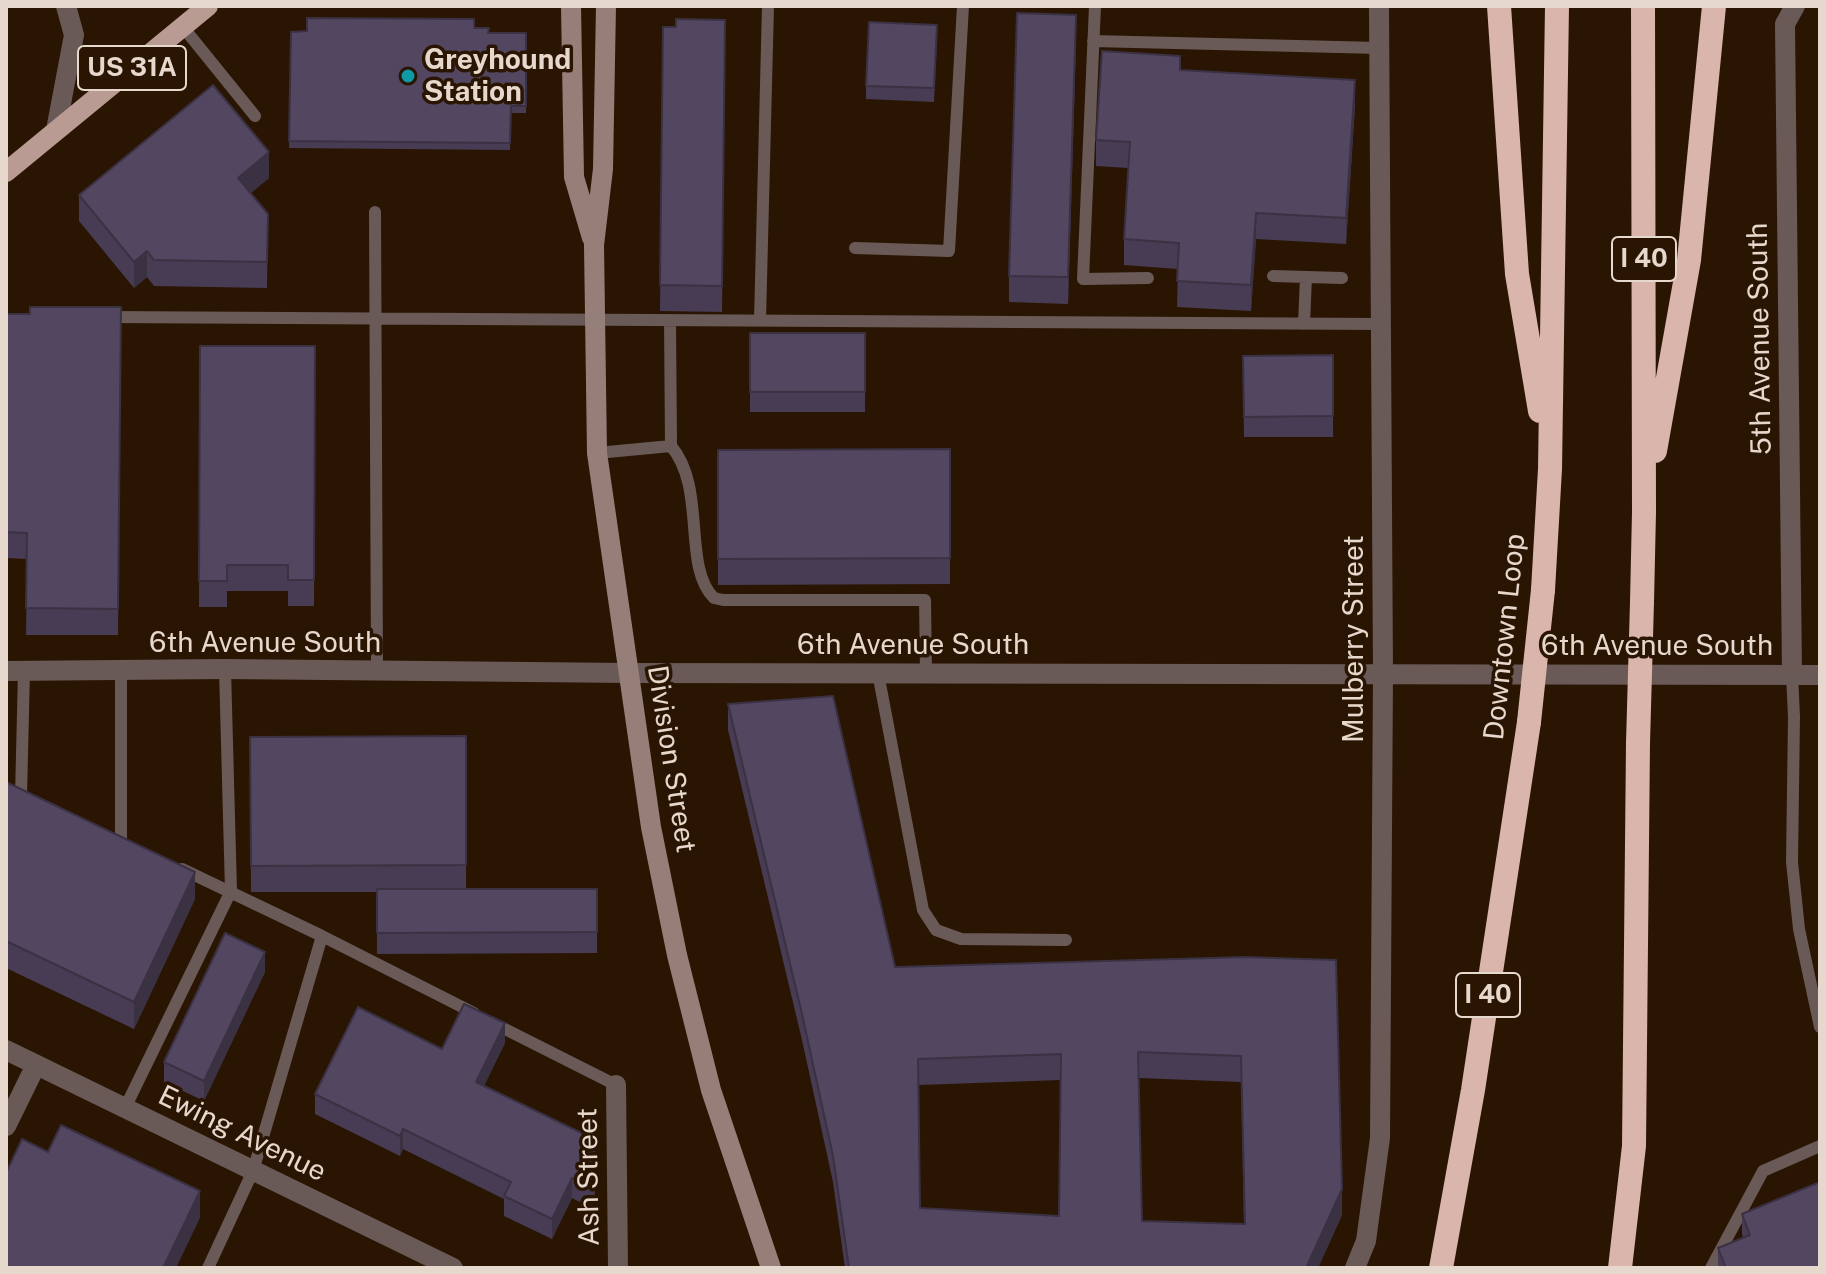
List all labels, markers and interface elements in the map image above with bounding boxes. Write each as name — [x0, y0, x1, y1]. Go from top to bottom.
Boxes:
place label: Greyhound Station — [424, 43, 571, 109]
road number: US 31A — [78, 46, 186, 90]
marker: Greyhound Station — [399, 67, 417, 85]
street label: 5th Avenue South — [1741, 222, 1779, 456]
road number: I 40 — [1612, 237, 1676, 281]
street label: Downtown Loop — [1477, 532, 1533, 742]
street label: Mulberry Street — [1337, 535, 1371, 743]
street label: 6th Avenue South — [149, 626, 381, 660]
street label: 6th Avenue South — [797, 628, 1029, 662]
street label: 6th Avenue South — [1541, 629, 1773, 663]
street label: Division Street — [640, 663, 702, 855]
road number: I 40 — [1456, 973, 1520, 1017]
street label: Ewing Avenue — [153, 1079, 331, 1189]
street label: Ash Street — [571, 1108, 607, 1246]

